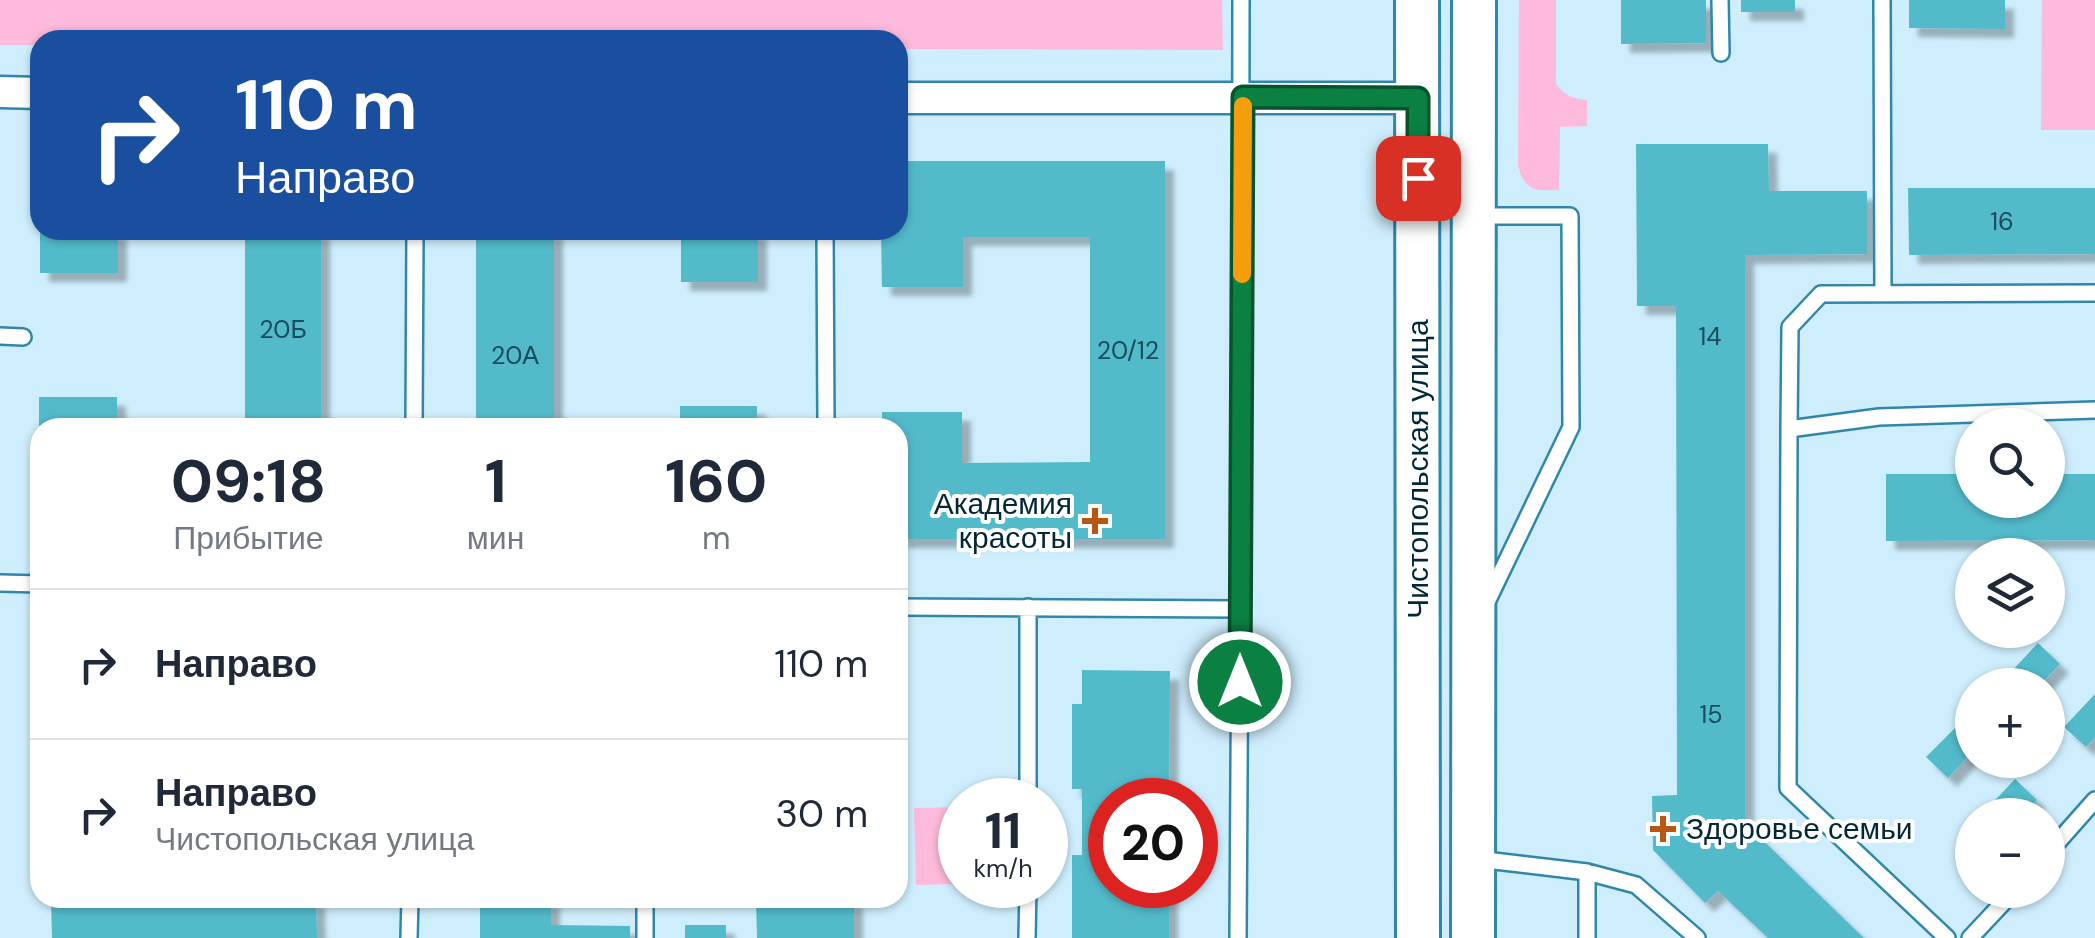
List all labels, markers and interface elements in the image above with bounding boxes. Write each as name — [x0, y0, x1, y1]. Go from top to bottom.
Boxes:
text: 110 m — [235, 60, 418, 151]
icon: right — [70, 70, 200, 200]
pin — [1376, 136, 1461, 221]
text: Направо — [235, 148, 415, 207]
icon: arrive — [1391, 151, 1446, 206]
house number: 16 — [1990, 205, 2014, 238]
house number: 20Б — [259, 313, 307, 346]
street label: Чистопольская улица — [1398, 319, 1437, 619]
house number: 14 — [1699, 320, 1721, 353]
house number: 20/12 — [1097, 334, 1159, 367]
house number: 20А — [491, 339, 539, 372]
map controls — [1955, 408, 2065, 908]
button: search — [1955, 408, 2065, 518]
text: 09:18 — [171, 442, 326, 521]
text: 1 — [485, 442, 507, 521]
text: 160 — [665, 442, 767, 521]
place label: Академия красоты — [934, 484, 1072, 557]
marker: Академия красоты — [1082, 508, 1108, 534]
text: Прибытие — [173, 517, 324, 559]
text: мин — [467, 517, 524, 559]
text: m — [702, 517, 730, 559]
button: layers — [1955, 538, 2065, 648]
position arrow — [1188, 630, 1292, 734]
icon: right — [70, 637, 125, 692]
text: Направо — [155, 639, 317, 689]
text: 110 m — [774, 639, 868, 689]
button: + — [1955, 668, 2065, 778]
house number: 15 — [1699, 698, 1723, 731]
text: Направо — [155, 768, 317, 818]
speed limit sign: 20 — [1088, 778, 1218, 908]
icon: right — [70, 787, 125, 842]
text: 30 m — [776, 789, 868, 839]
text: 11 — [985, 798, 1021, 864]
button: − — [1955, 798, 2065, 908]
place label: Здоровье семьи — [1686, 809, 1913, 848]
marker: Здоровье семьи — [1650, 816, 1676, 842]
text: Чистопольская улица — [155, 818, 474, 860]
text: km/h — [973, 852, 1033, 885]

